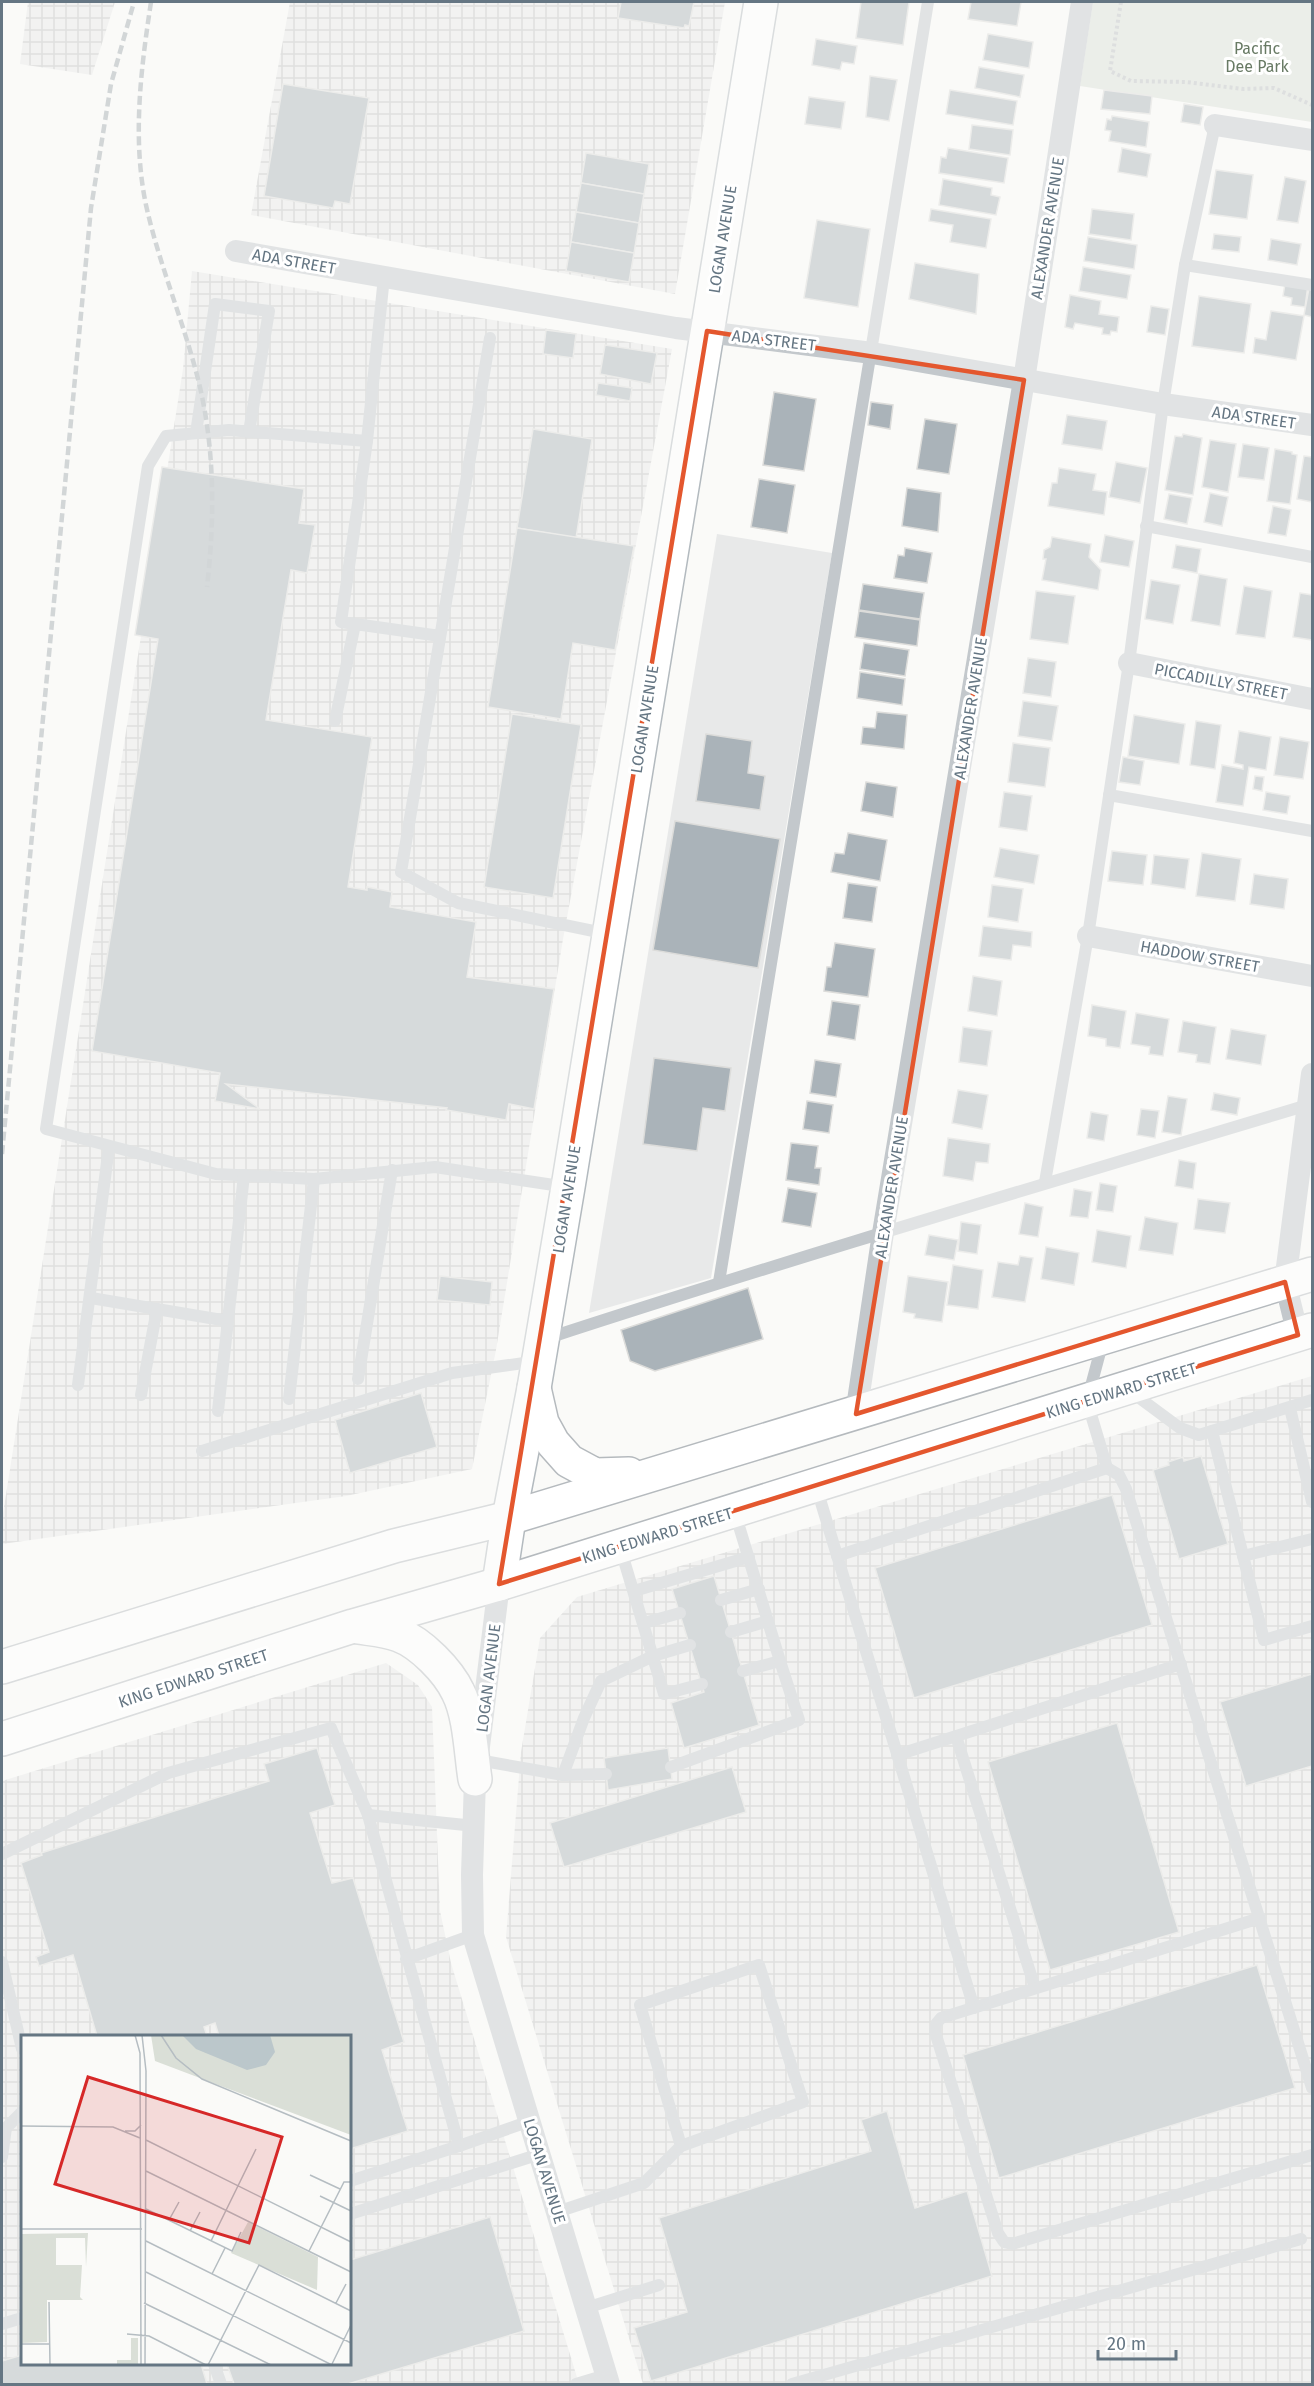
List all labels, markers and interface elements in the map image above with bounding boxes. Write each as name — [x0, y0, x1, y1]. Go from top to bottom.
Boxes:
park label: Pacific Dee Park — [1225, 39, 1290, 76]
street label: ALEXANDER AVENUE — [1027, 156, 1068, 301]
street label: LOGAN AVENUE — [705, 184, 740, 295]
street label: ADA STREET — [251, 245, 338, 278]
street label: ADA STREET — [731, 326, 818, 355]
street label: ADA STREET — [1211, 402, 1298, 433]
street label: ALEXANDER AVENUE — [950, 636, 991, 781]
street label: PICCADILLY STREET — [1153, 659, 1290, 704]
street label: LOGAN AVENUE — [627, 664, 662, 775]
street label: HADDOW STREET — [1139, 937, 1262, 976]
street label: ALEXANDER AVENUE — [871, 1115, 912, 1260]
street label: LOGAN AVENUE — [549, 1144, 584, 1255]
street label: KING EDWARD STREET — [1043, 1358, 1199, 1422]
street label: KING EDWARD STREET — [579, 1503, 735, 1567]
street label: LOGAN AVENUE — [472, 1623, 505, 1733]
street label: KING EDWARD STREET — [116, 1645, 271, 1712]
inset map — [21, 2035, 351, 2365]
street label: LOGAN AVENUE — [519, 2116, 570, 2226]
scale bar — [1098, 2323, 1176, 2361]
text: 20 m — [1107, 2333, 1146, 2355]

